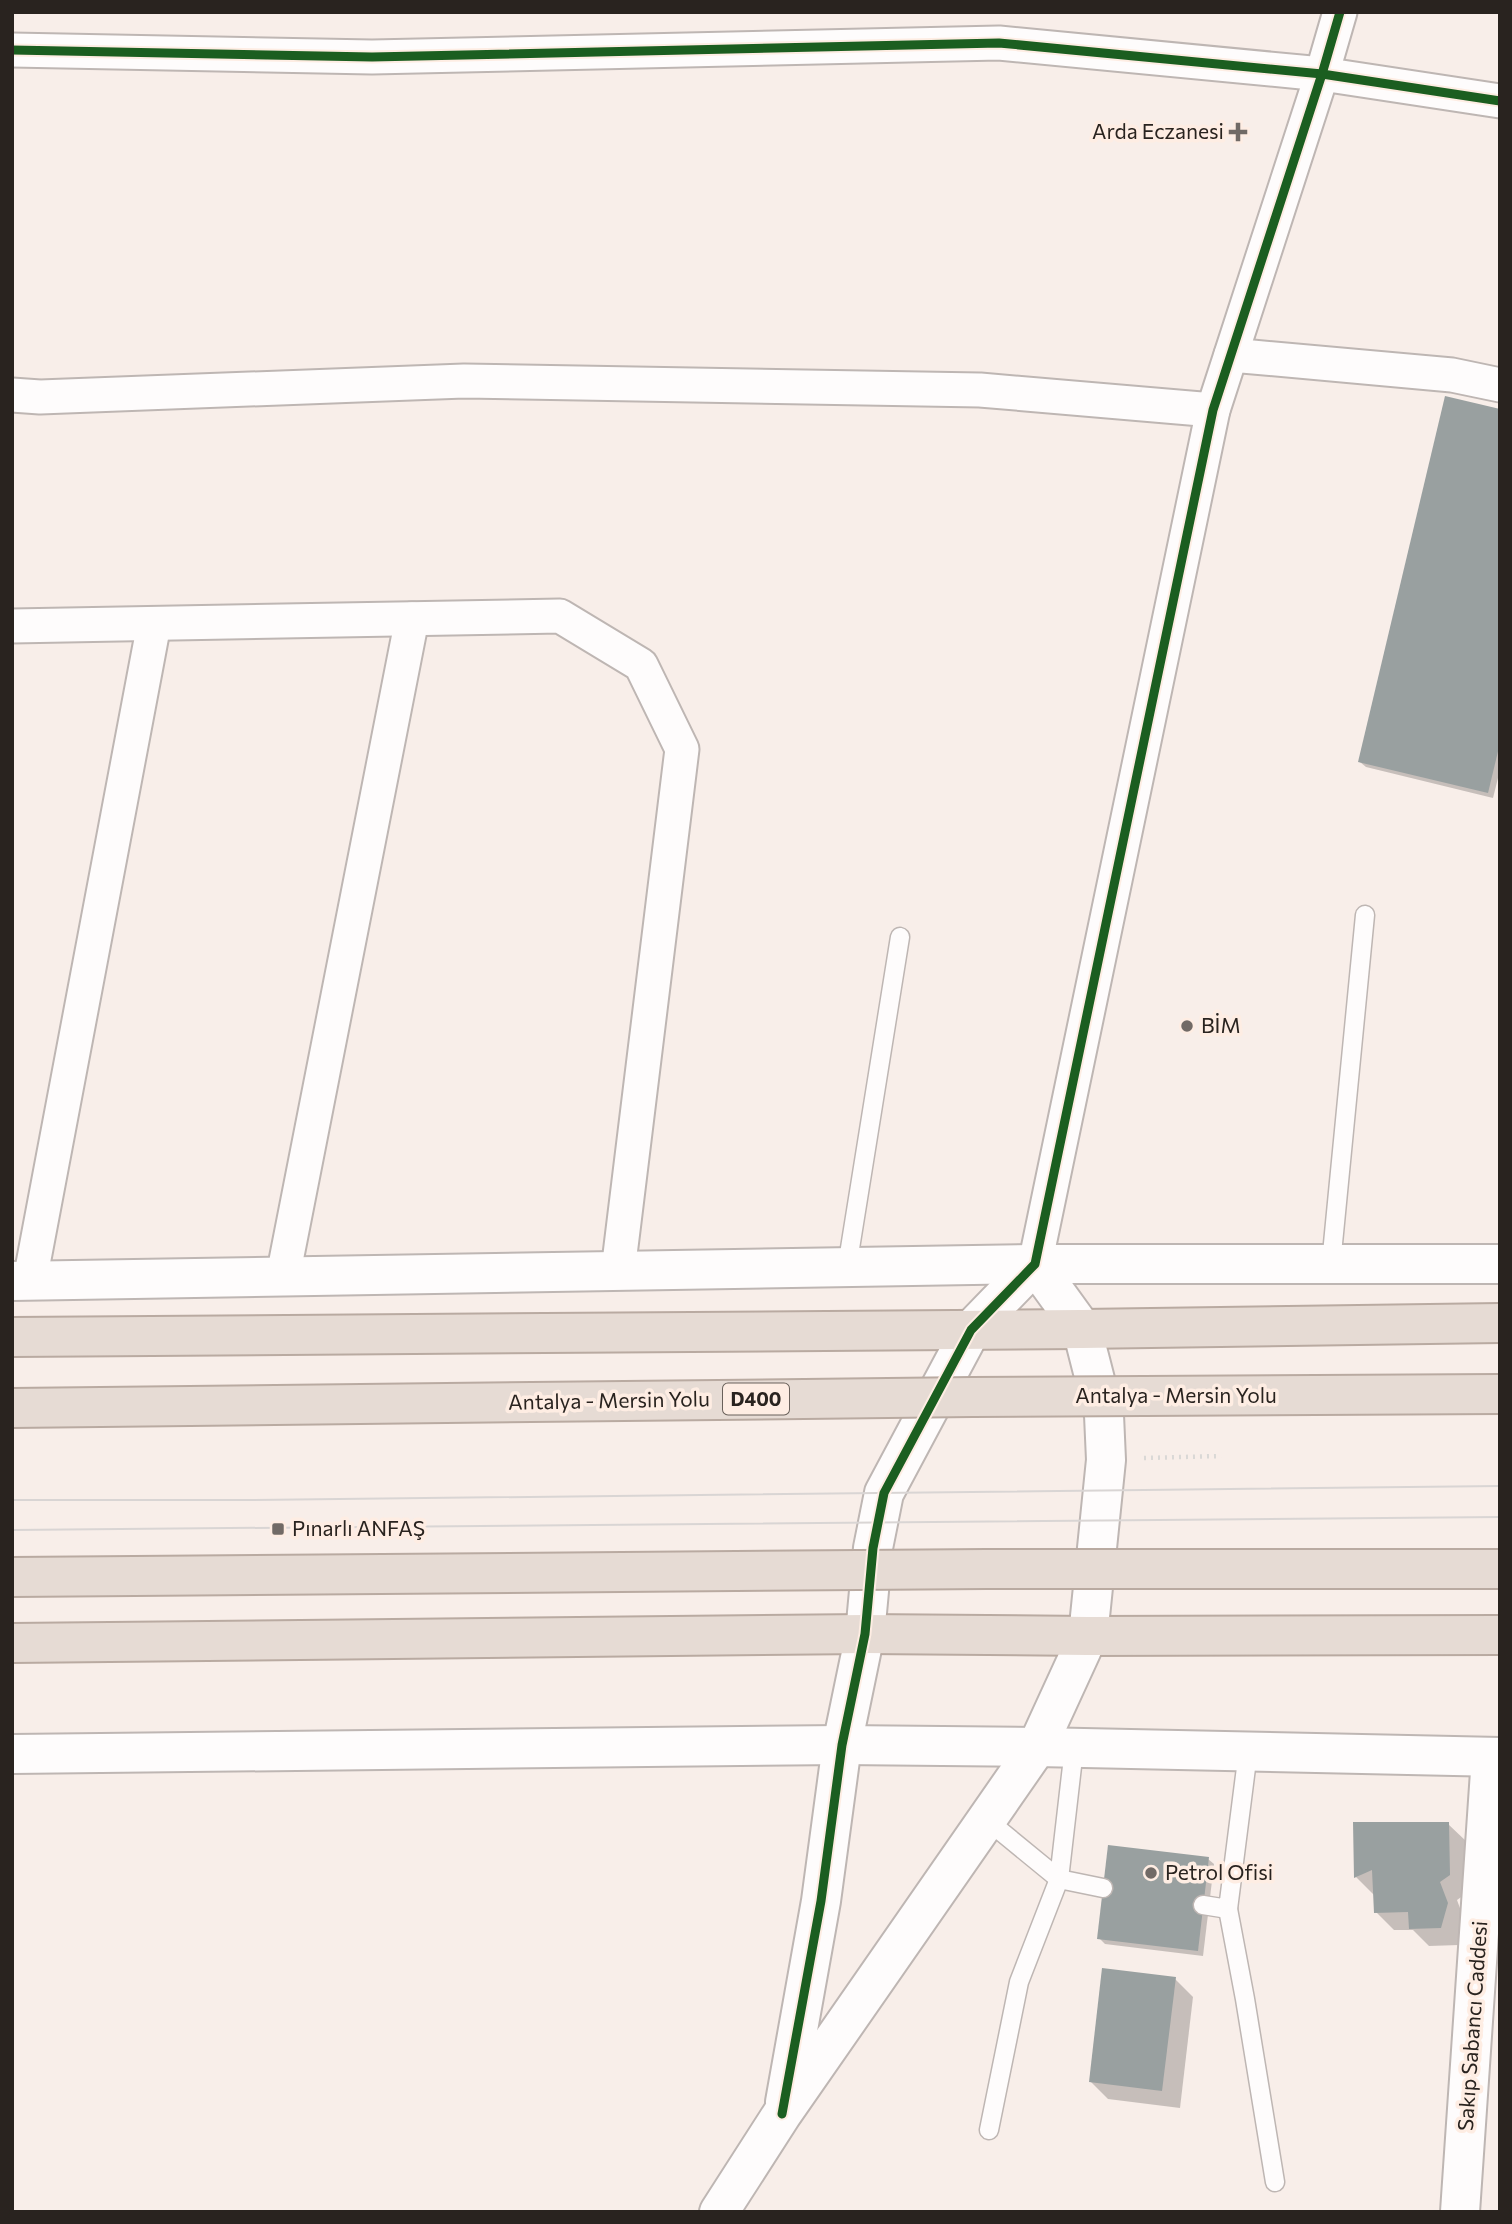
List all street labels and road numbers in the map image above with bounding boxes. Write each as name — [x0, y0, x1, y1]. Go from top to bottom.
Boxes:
street label: Antalya - Mersin Yolu — [1075, 1382, 1277, 1407]
road number: D400 — [723, 1384, 789, 1414]
street label: Antalya - Mersin Yolu — [508, 1385, 710, 1414]
street label: Sakıp Sabancı Caddesi — [1452, 1920, 1491, 2132]

